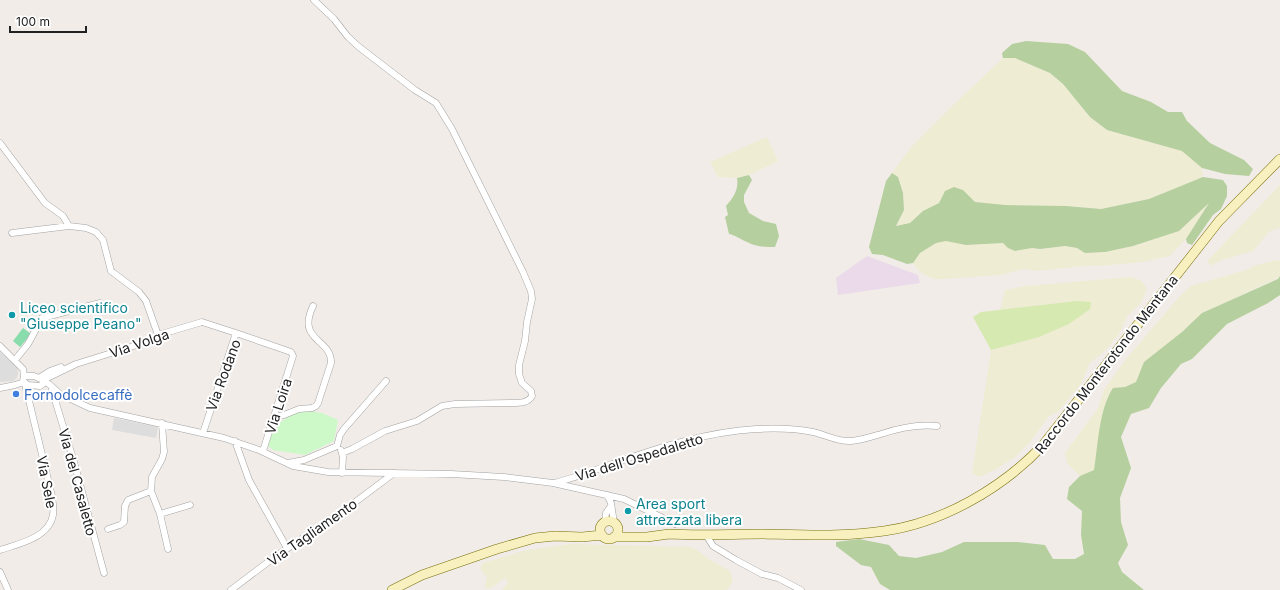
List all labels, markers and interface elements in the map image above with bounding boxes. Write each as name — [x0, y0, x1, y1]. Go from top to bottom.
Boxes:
scale bar — [10, 8, 86, 34]
text: 100 m — [16, 14, 50, 29]
street label: Raccordo Monterotondo Mentana — [1031, 271, 1181, 457]
place label: Liceo scientifico "Giuseppe Peano" — [20, 299, 141, 332]
marker: Liceo scientifico "Giuseppe Peano" — [7, 310, 17, 320]
street label: Via Volga — [107, 325, 171, 361]
street label: Via Rodano — [202, 337, 244, 413]
street label: Via Loira — [261, 376, 295, 436]
place label: Fornodolcecaffè — [24, 386, 132, 403]
marker: Fornodolcecaffè — [11, 389, 21, 399]
street label: Via del Casaletto — [55, 426, 101, 538]
street label: Via dell'Ospedaletto — [573, 430, 705, 484]
street label: Via Sele — [34, 454, 60, 510]
street label: Via Tagliamento — [264, 495, 360, 569]
place label: Area sport attrezzata libera — [636, 495, 742, 528]
marker: Area sport attrezzata libera — [623, 506, 633, 516]

